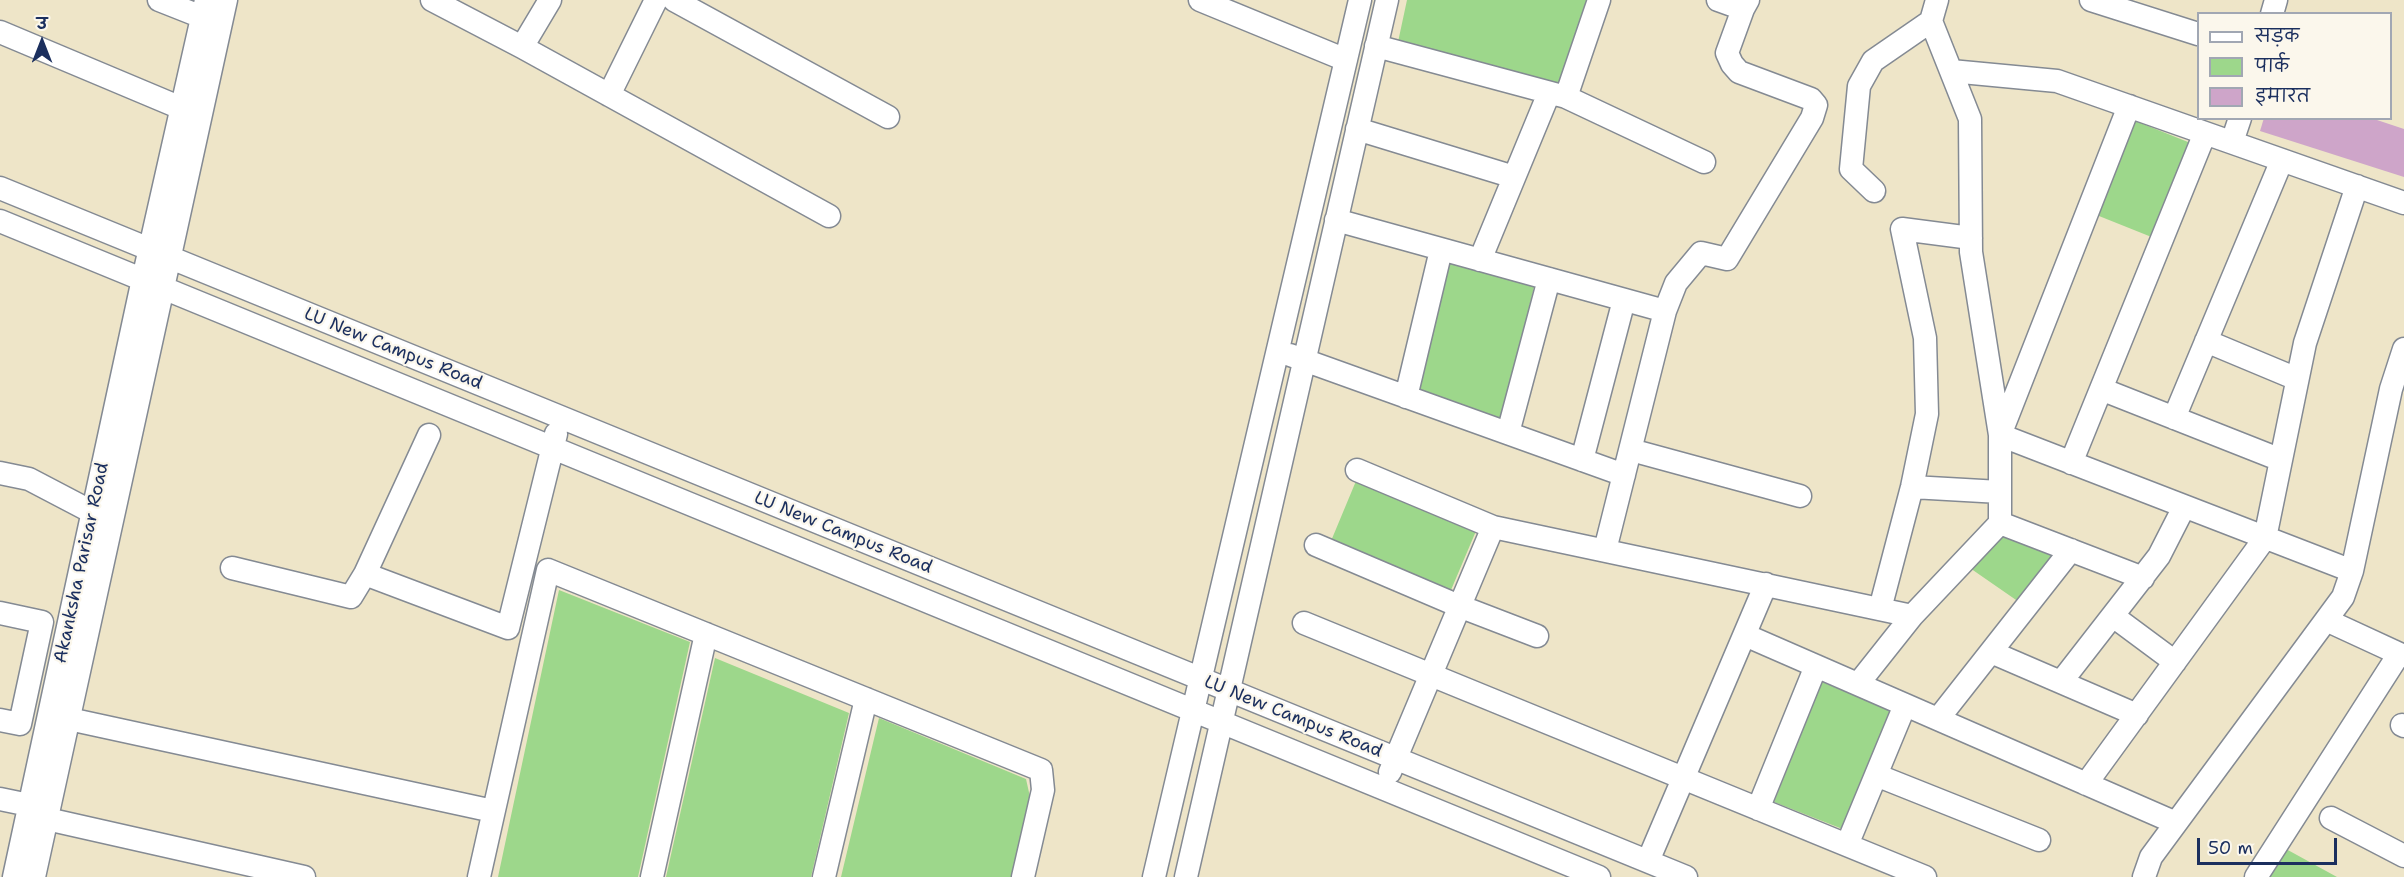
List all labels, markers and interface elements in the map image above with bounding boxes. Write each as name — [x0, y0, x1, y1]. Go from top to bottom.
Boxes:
north arrow — [12, 12, 72, 72]
legend — [2197, 12, 2392, 120]
text: उ — [37, 13, 47, 34]
text: सड़क — [2255, 24, 2299, 48]
text: पार्क — [2255, 54, 2289, 78]
text: इमारत — [2255, 84, 2310, 108]
street label: LU New Campus Road — [301, 303, 485, 395]
street label: Akanksha Parisar Road — [50, 461, 114, 665]
street label: LU New Campus Road — [751, 487, 935, 579]
street label: LU New Campus Road — [1201, 671, 1385, 763]
scale bar — [2200, 826, 2340, 864]
text: 50 m — [2208, 836, 2253, 860]

